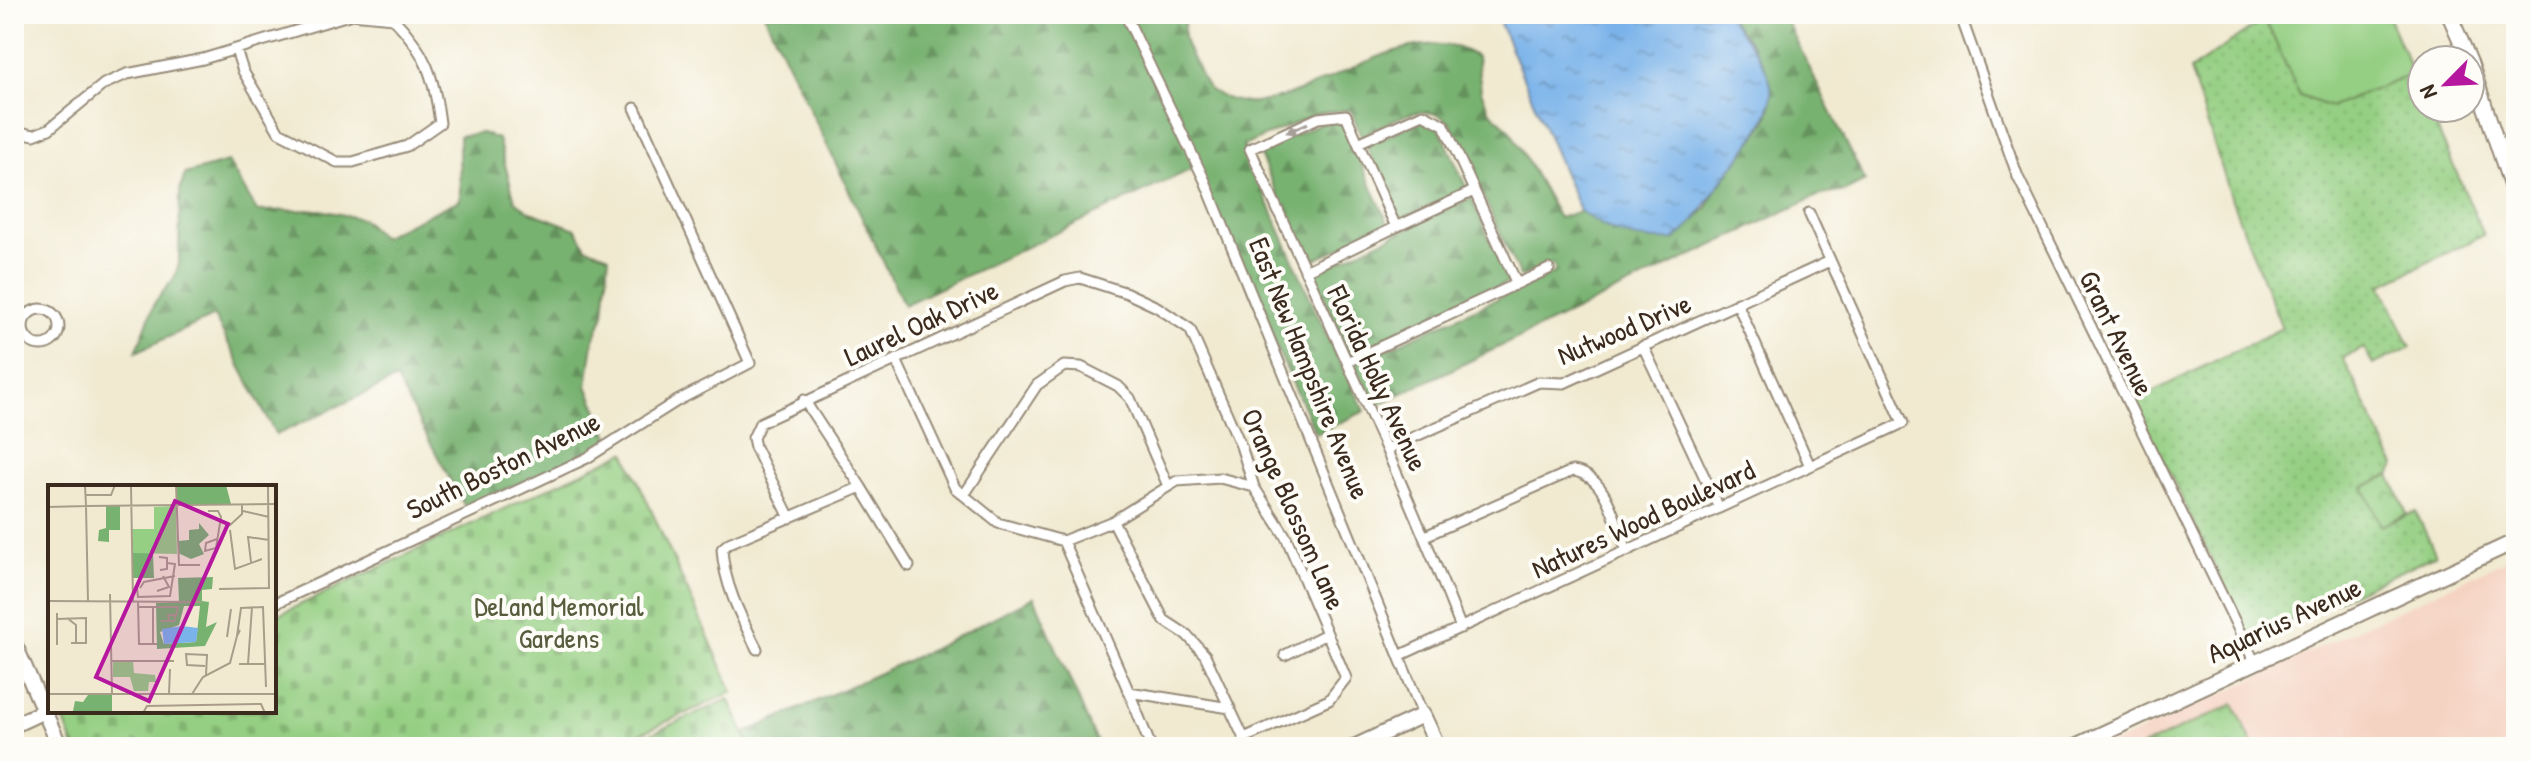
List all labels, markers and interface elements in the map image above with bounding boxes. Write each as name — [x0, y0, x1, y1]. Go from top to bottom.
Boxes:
north arrow — [2406, 44, 2486, 124]
text: N — [2412, 80, 2444, 104]
one-way arrow — [1285, 121, 1309, 135]
street label: East New Hampshire Avenue — [1240, 232, 1380, 504]
street label: Grant Avenue — [2070, 264, 2164, 402]
street label: Laurel Oak Drive — [838, 271, 1004, 375]
street label: Florida Holly Avenue — [1318, 278, 1438, 477]
street label: Nutwood Drive — [1552, 284, 1696, 374]
street label: South Boston Avenue — [400, 402, 606, 528]
street label: Orange Blossom Lane — [1233, 402, 1355, 616]
street label: Natures Wood Boulevard — [1525, 451, 1761, 587]
inset map — [48, 485, 276, 713]
street label: Aquarius Avenue — [2201, 568, 2367, 672]
park label: DeLand Memorial Gardens — [474, 587, 644, 657]

